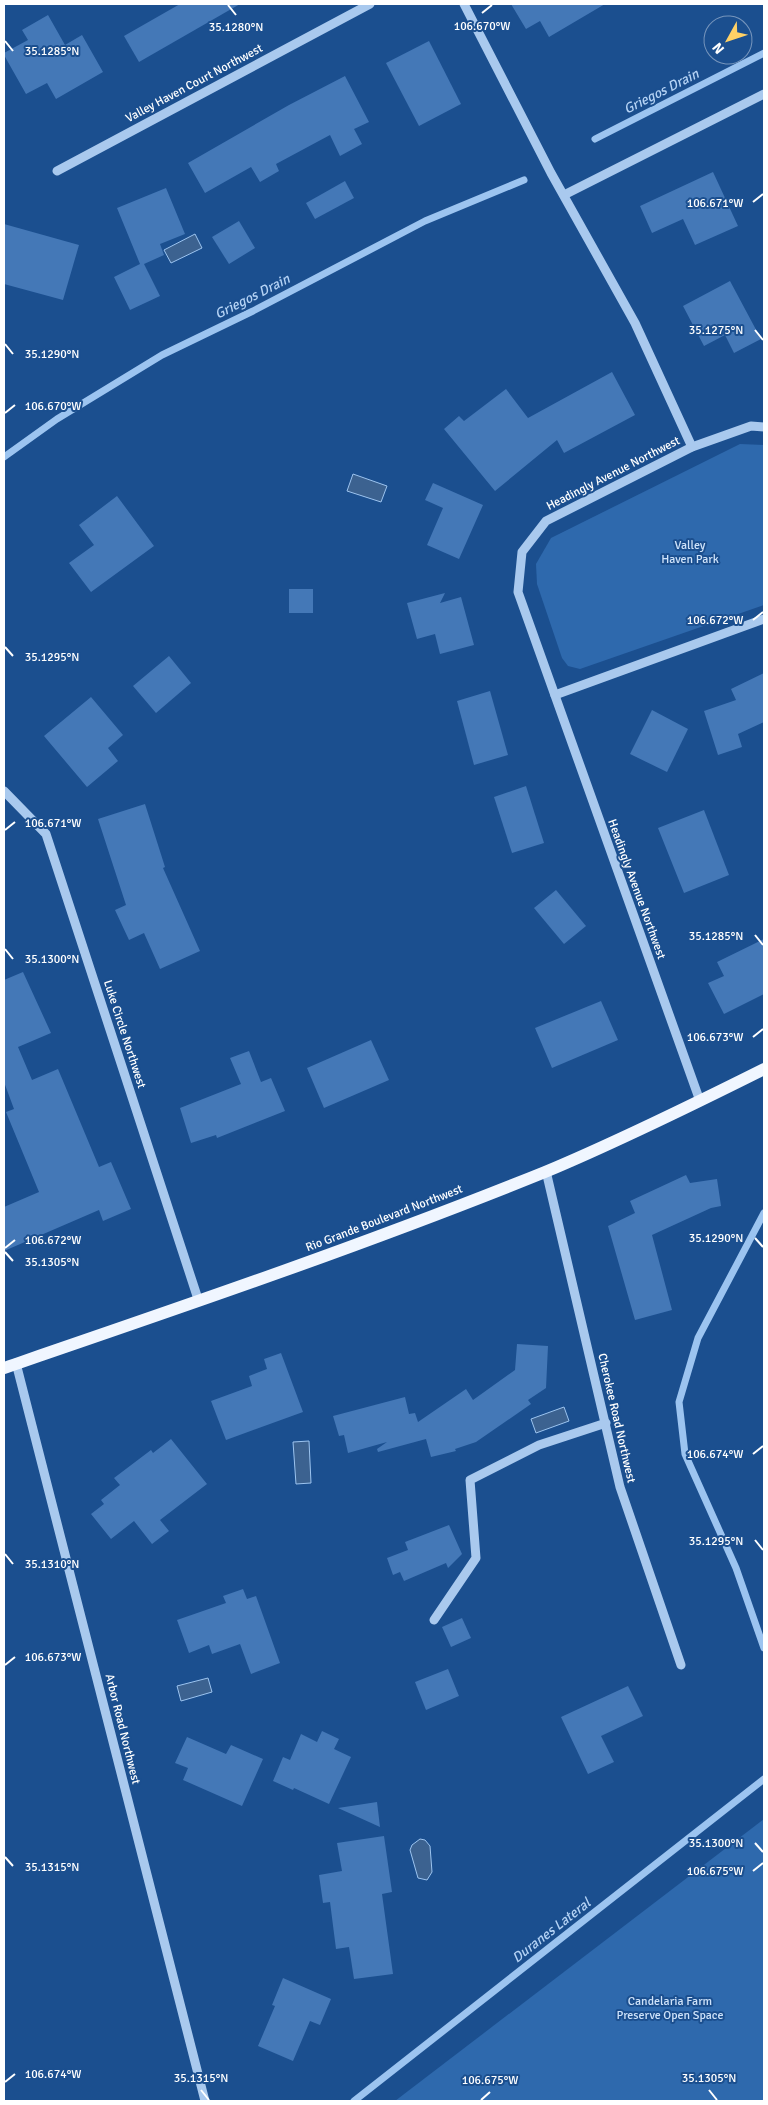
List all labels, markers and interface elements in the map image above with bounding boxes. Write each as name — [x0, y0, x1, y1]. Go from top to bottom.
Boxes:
north arrow — [703, 15, 753, 65]
text: 106.670°W — [454, 19, 510, 34]
text: 35.1280°N — [209, 20, 263, 35]
text: N — [709, 39, 728, 57]
street label: Valley Haven Court Northwest — [123, 41, 265, 126]
text: 35.1285°N — [25, 44, 79, 59]
water label: Griegos Drain — [621, 65, 702, 118]
text: 106.671°W — [687, 196, 743, 211]
water label: Griegos Drain — [212, 270, 293, 323]
text: 35.1275°N — [689, 323, 743, 338]
text: 35.1290°N — [25, 347, 79, 362]
text: 106.670°W — [25, 399, 81, 414]
street label: Headingly Avenue Northwest — [544, 433, 683, 514]
park label: Valley Haven Park — [661, 538, 719, 567]
text: 106.672°W — [687, 613, 743, 628]
text: 35.1295°N — [25, 650, 79, 665]
text: 106.671°W — [25, 816, 81, 831]
street label: Headingly Avenue Northwest — [604, 817, 669, 961]
text: 35.1285°N — [689, 929, 743, 944]
text: 35.1300°N — [25, 952, 79, 967]
street label: Luke Circle Northwest — [100, 978, 149, 1090]
text: 106.673°W — [687, 1030, 743, 1045]
street label: Rio Grande Boulevard Northwest — [304, 1182, 465, 1255]
text: 35.1290°N — [689, 1231, 743, 1246]
text: 106.672°W — [25, 1233, 81, 1248]
text: 35.1305°N — [25, 1255, 79, 1270]
street label: Cherokee Road Northwest — [594, 1352, 639, 1484]
text: 106.674°W — [687, 1447, 743, 1462]
text: 35.1295°N — [689, 1534, 743, 1549]
text: 35.1310°N — [25, 1557, 79, 1572]
text: 106.673°W — [25, 1650, 81, 1665]
street label: Arbor Road Northwest — [102, 1672, 143, 1786]
text: 35.1300°N — [689, 1836, 743, 1851]
text: 35.1315°N — [25, 1860, 79, 1875]
text: 106.675°W — [687, 1864, 743, 1879]
water label: Duranes Lateral — [509, 1894, 595, 1966]
park label: Candelaria Farm Preserve Open Space — [617, 1994, 723, 2023]
text: 106.674°W — [25, 2067, 81, 2082]
text: 35.1315°N — [174, 2071, 228, 2086]
text: 35.1305°N — [682, 2071, 736, 2086]
text: 106.675°W — [462, 2073, 518, 2088]

